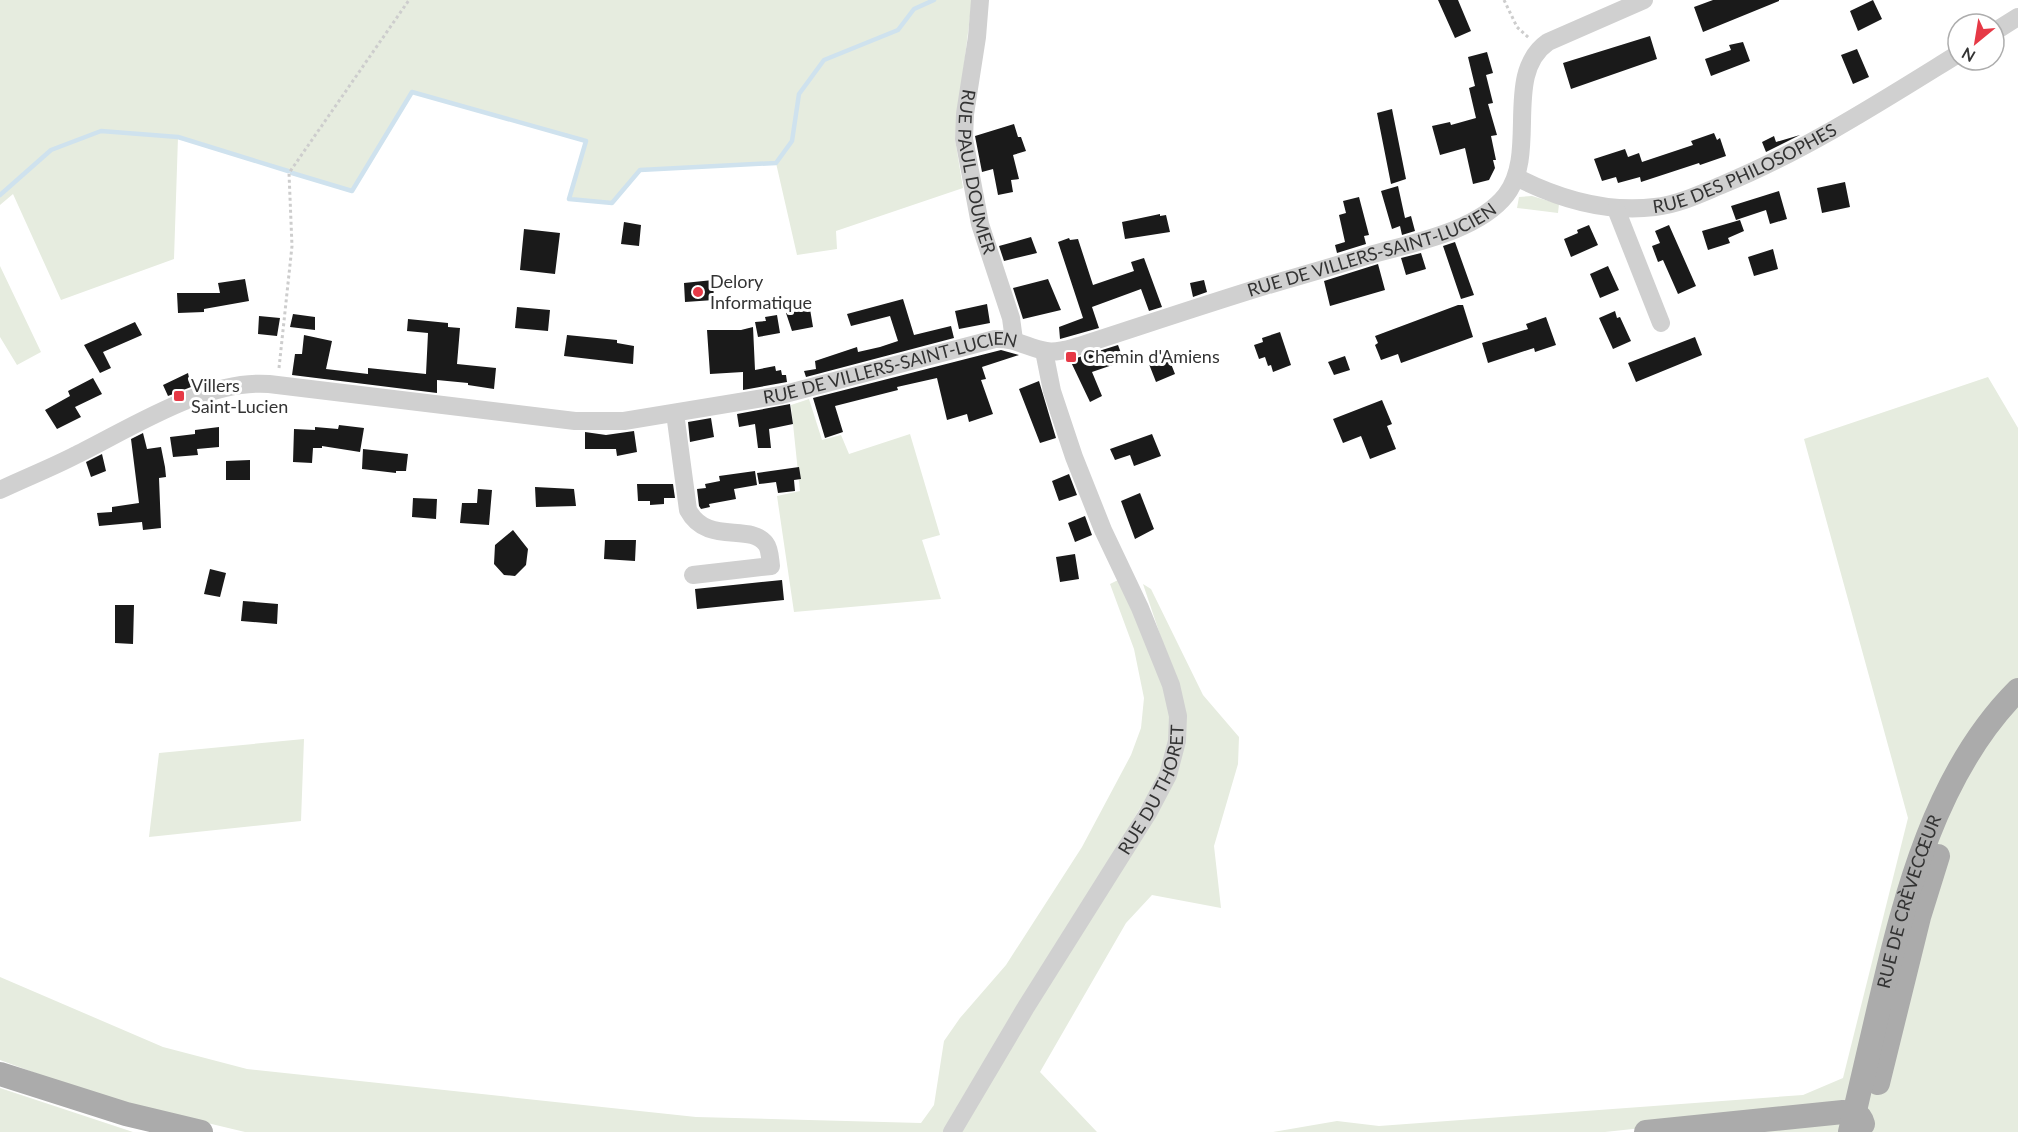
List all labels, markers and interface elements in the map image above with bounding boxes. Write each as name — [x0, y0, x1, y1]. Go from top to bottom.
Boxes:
north arrow — [1946, 12, 2006, 72]
text: N — [1958, 44, 1978, 67]
street label: RUE PAUL DOUMER — [954, 88, 1001, 257]
street label: RUE DES PHILOSOPHES — [1651, 118, 1840, 217]
street label: RUE DE VILLERS-SAINT-LUCIEN — [1244, 198, 1500, 301]
place label: Delory Informatique — [710, 270, 812, 313]
marker: Delory Informatique — [691, 285, 705, 299]
street label: RUE DE VILLERS-SAINT-LUCIEN — [761, 327, 1020, 408]
place label: Chemin d'Amiens — [1083, 345, 1220, 367]
marker: Chemin d'Amiens — [1064, 350, 1078, 364]
place label: Villers Saint-Lucien — [191, 374, 288, 417]
marker: Villers Saint-Lucien — [172, 389, 186, 403]
street label: RUE DU THORET — [1113, 724, 1188, 858]
street label: RUE DE CRÈVECŒUR — [1872, 811, 1946, 990]

